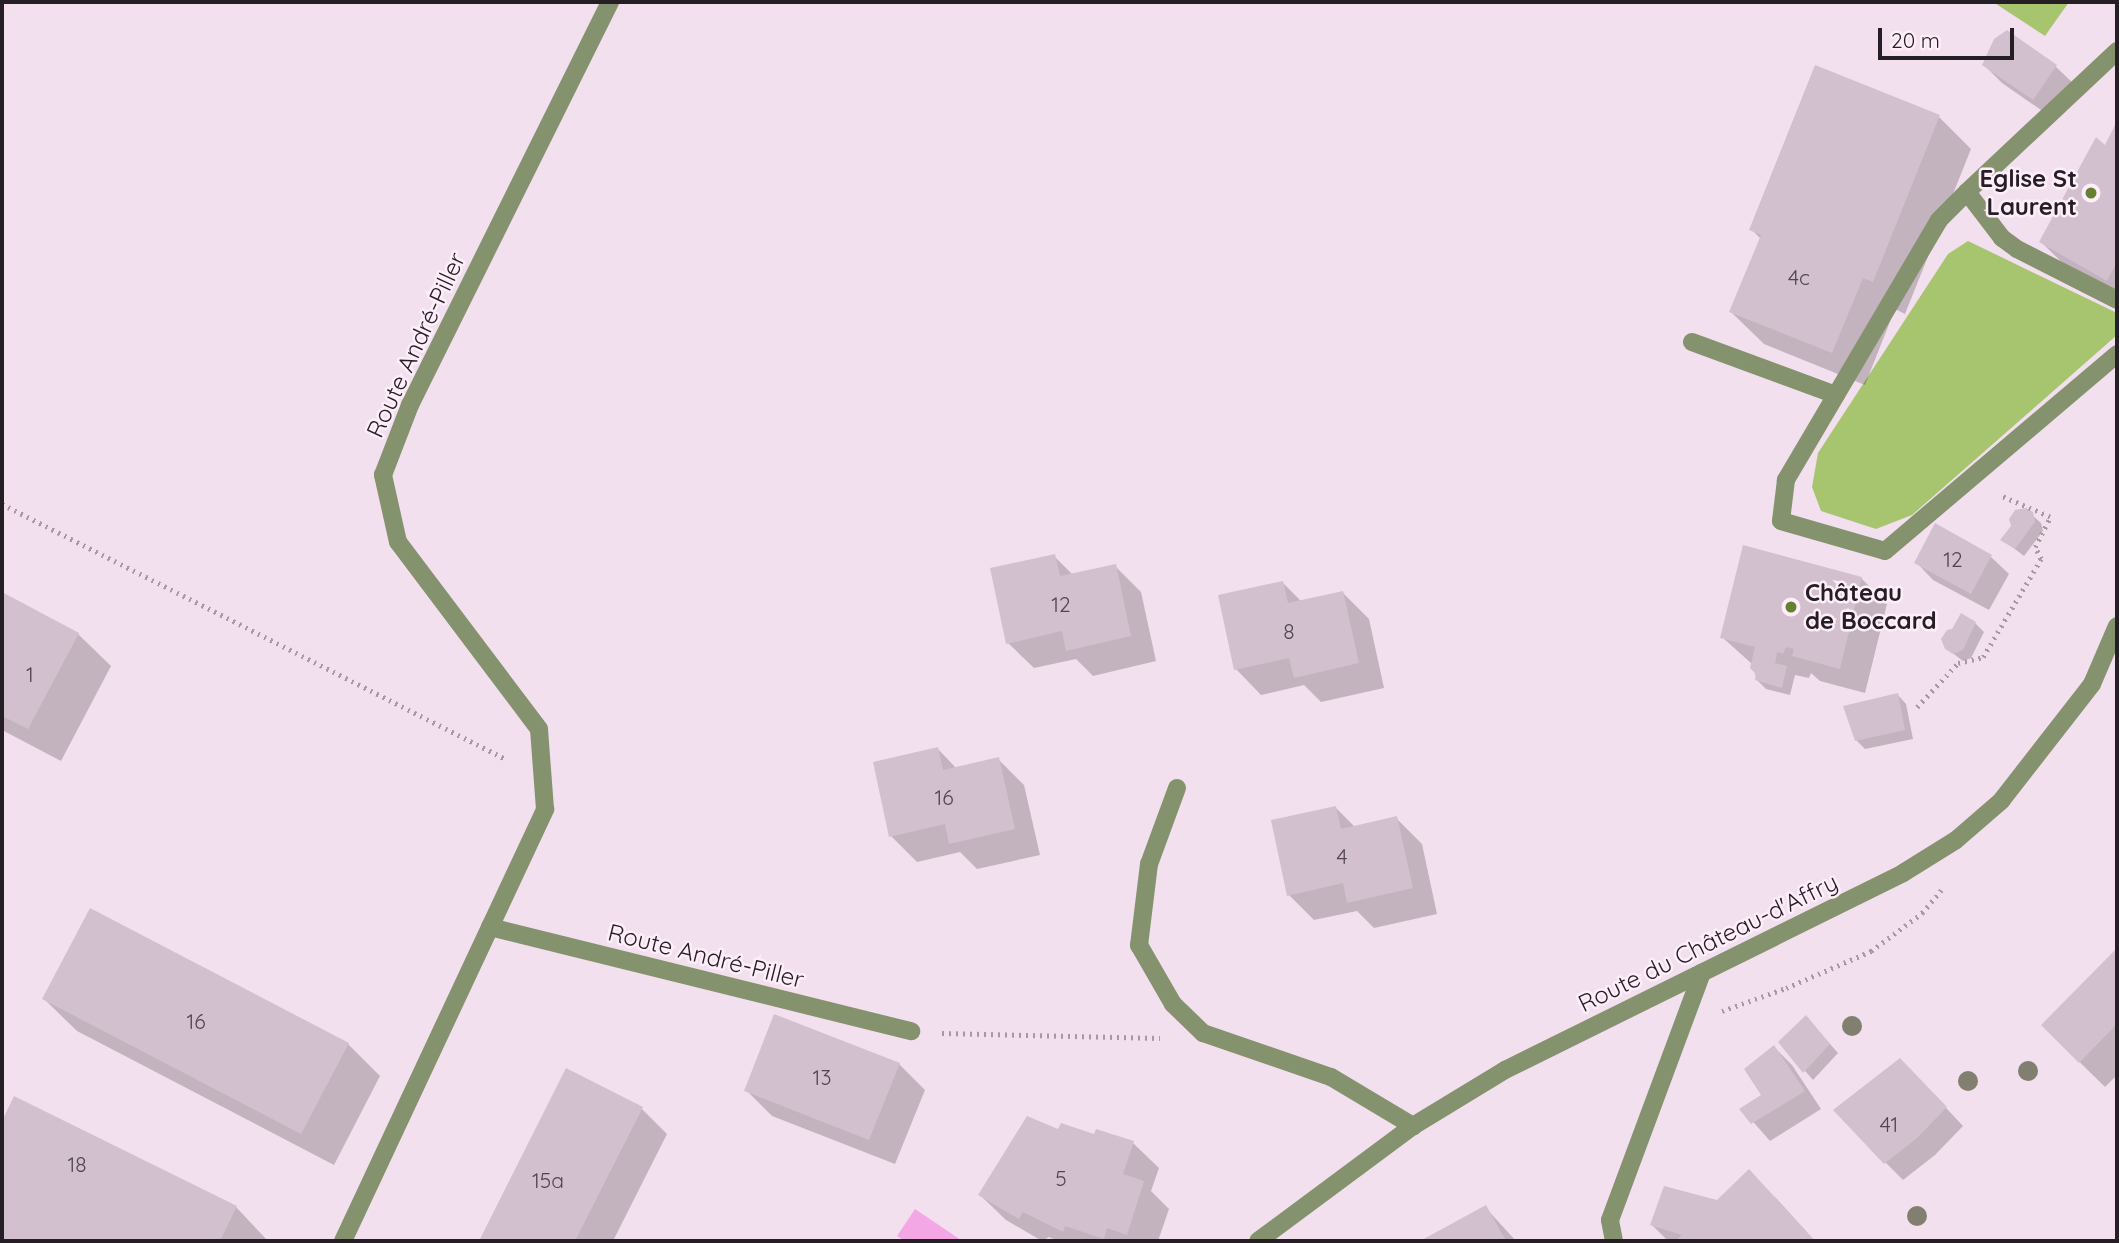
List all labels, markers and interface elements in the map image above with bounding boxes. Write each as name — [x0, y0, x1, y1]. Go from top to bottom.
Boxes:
scale bar — [1881, 14, 2018, 58]
text: 20 m — [1891, 27, 1940, 53]
place label: Eglise St Laurent — [1979, 165, 2077, 221]
marker: Eglise St Laurent — [2083, 185, 2099, 201]
street label: Route André-Piller — [361, 248, 471, 442]
house number: 4c — [1788, 264, 1810, 290]
house number: 12 — [1943, 546, 1963, 572]
place label: Château de Boccard — [1805, 579, 1937, 635]
house number: 12 — [1051, 591, 1071, 617]
marker: Château de Boccard — [1783, 599, 1799, 615]
house number: 8 — [1283, 618, 1295, 644]
house number: 1 — [26, 661, 34, 687]
house number: 16 — [934, 784, 954, 810]
house number: 4 — [1336, 843, 1348, 869]
street label: Route du Château-d'Affry — [1574, 868, 1842, 1018]
street label: Route André-Piller — [605, 918, 807, 994]
house number: 16 — [186, 1008, 206, 1034]
house number: 13 — [813, 1064, 831, 1090]
house number: 41 — [1880, 1111, 1898, 1137]
house number: 18 — [67, 1151, 87, 1177]
house number: 5 — [1055, 1165, 1067, 1191]
house number: 15a — [532, 1167, 564, 1193]

